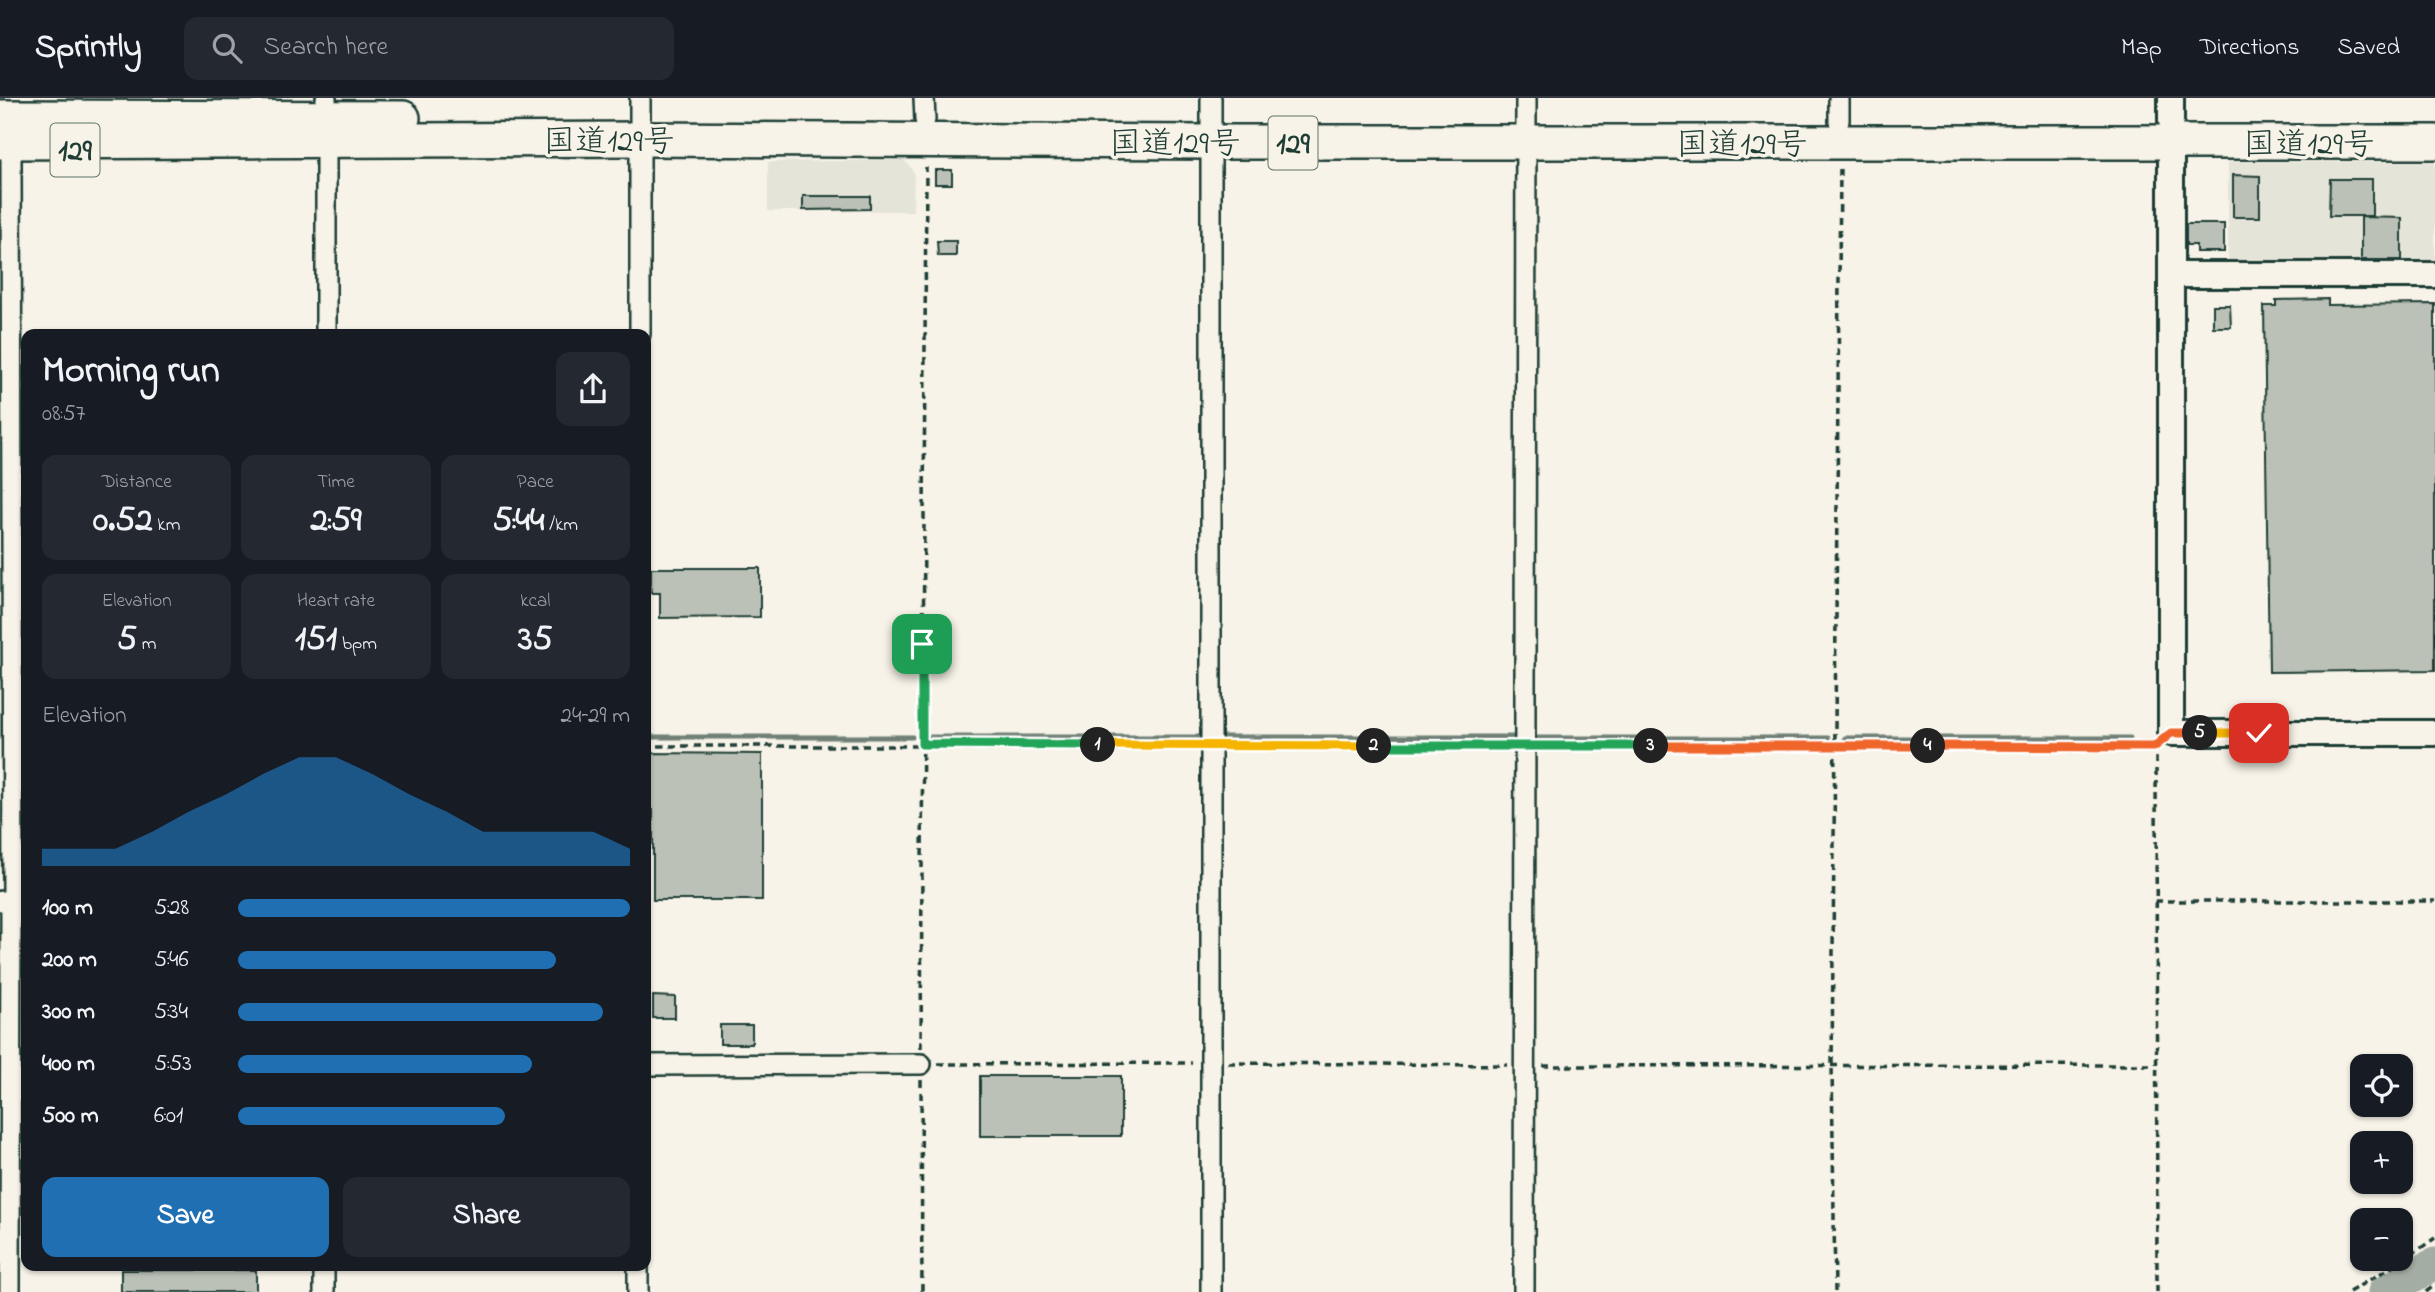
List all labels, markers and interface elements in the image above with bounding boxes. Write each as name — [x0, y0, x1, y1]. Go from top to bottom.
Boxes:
search box — [184, 17, 674, 80]
text: Sprintly — [35, 24, 142, 72]
icon: search — [208, 29, 246, 67]
text: Search here — [264, 29, 388, 67]
text: Map — [2121, 31, 2162, 66]
text: Directions — [2200, 31, 2299, 66]
text: Saved — [2337, 31, 2400, 66]
road number: 129 — [1268, 117, 1318, 170]
street label: 国道129号 — [543, 120, 675, 167]
street label: 国道129号 — [1109, 122, 1241, 169]
street label: 国道129号 — [1676, 123, 1808, 170]
street label: 国道129号 — [2243, 123, 2375, 170]
road number: 129 — [50, 124, 100, 176]
text: Morning run — [42, 344, 220, 400]
button: share — [556, 352, 630, 426]
text: 08:57 — [42, 398, 85, 431]
text: Distance — [102, 469, 172, 496]
text: Time — [317, 469, 355, 496]
text: Pace — [517, 469, 554, 496]
text: 0.52 — [93, 496, 153, 547]
text: 2:59 — [311, 496, 361, 547]
text: 5:44 — [493, 496, 544, 547]
text: km — [153, 512, 180, 539]
text: /km — [544, 512, 578, 539]
text: Elevation — [102, 588, 172, 615]
text: Heart rate — [297, 588, 375, 615]
text: kcal — [520, 588, 550, 615]
pin — [892, 614, 952, 674]
text: 5 — [117, 615, 137, 666]
text: 151 — [295, 615, 337, 666]
text: 35 — [518, 615, 553, 666]
icon: arrive — [903, 625, 941, 663]
text: m — [137, 631, 156, 658]
text: bpm — [337, 631, 377, 658]
text: Elevation — [42, 700, 127, 733]
text: 24–29 m — [561, 700, 630, 733]
pin — [2229, 703, 2289, 763]
icon: check — [2240, 714, 2278, 752]
pin: 5 — [2182, 716, 2218, 750]
text: 5 — [2194, 719, 2205, 746]
pin: 1 — [1080, 728, 1116, 762]
pin: 2 — [1356, 728, 1392, 764]
pin: 3 — [1634, 728, 1668, 764]
pin: 4 — [1910, 728, 1946, 764]
text: 1 — [1094, 731, 1101, 758]
text: 2 — [1369, 732, 1378, 759]
text: 3 — [1647, 732, 1654, 759]
text: 4 — [1924, 732, 1931, 759]
text: 100 m — [42, 892, 93, 925]
text: 5:28 — [154, 892, 189, 925]
text: 200 m — [42, 944, 97, 977]
text: 5:46 — [154, 944, 189, 977]
text: 300 m — [42, 996, 95, 1029]
text: 5:34 — [154, 996, 188, 1029]
text: 400 m — [42, 1048, 95, 1081]
text: 5:53 — [154, 1048, 192, 1081]
map controls — [2350, 1054, 2413, 1271]
button: locate — [2350, 1054, 2413, 1117]
text: 500 m — [42, 1100, 99, 1133]
text: 6:01 — [154, 1100, 183, 1133]
button: + — [2350, 1131, 2413, 1194]
button: Save — [42, 1177, 329, 1257]
button: Share — [343, 1177, 630, 1257]
button: − — [2350, 1208, 2413, 1271]

